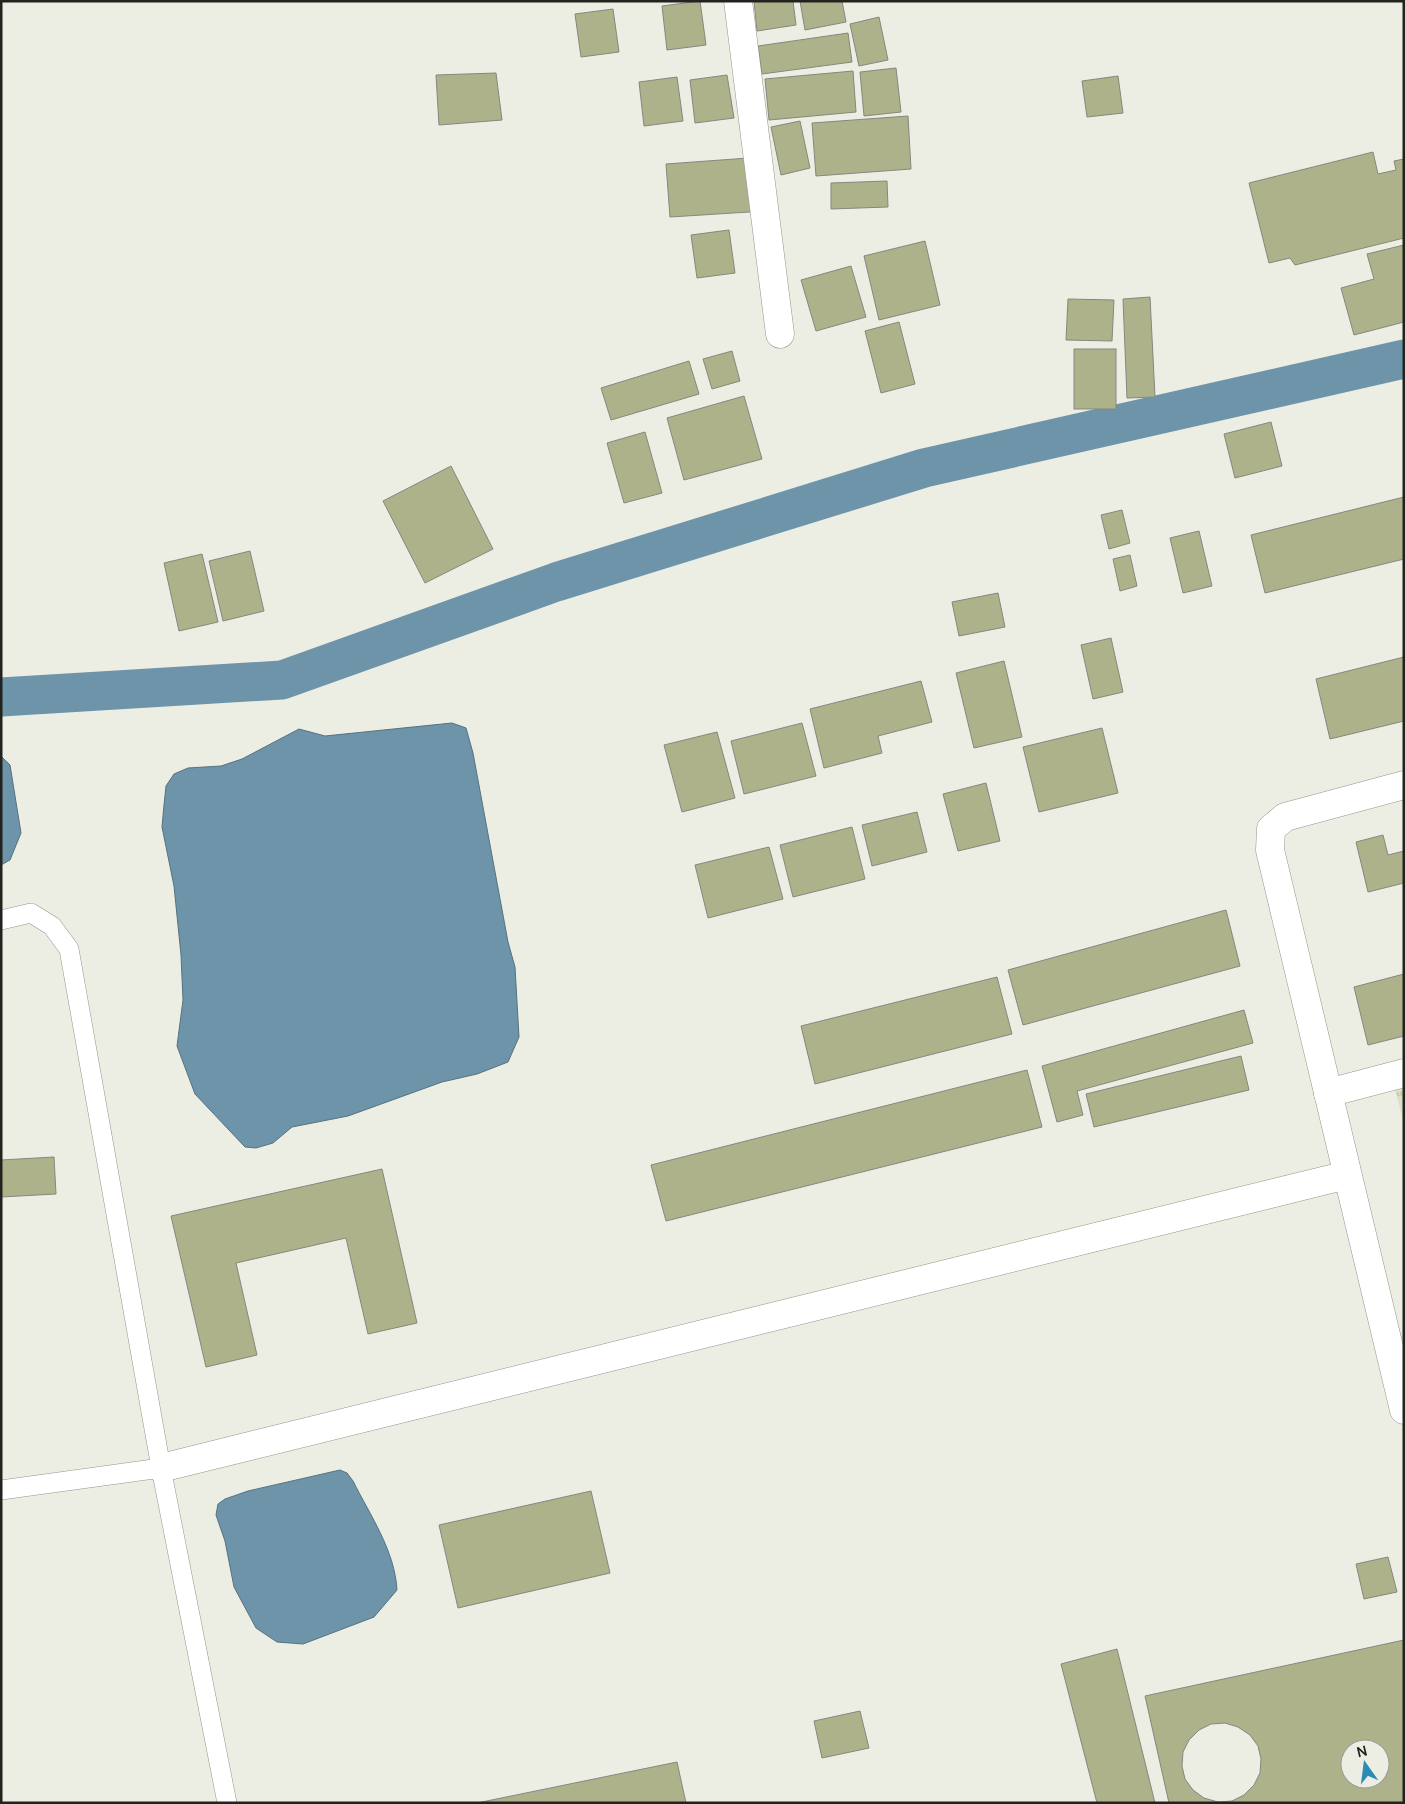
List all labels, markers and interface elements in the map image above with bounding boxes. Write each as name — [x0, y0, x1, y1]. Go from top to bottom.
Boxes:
north arrow — [1340, 1739, 1390, 1789]
text: N — [1355, 1740, 1369, 1761]

